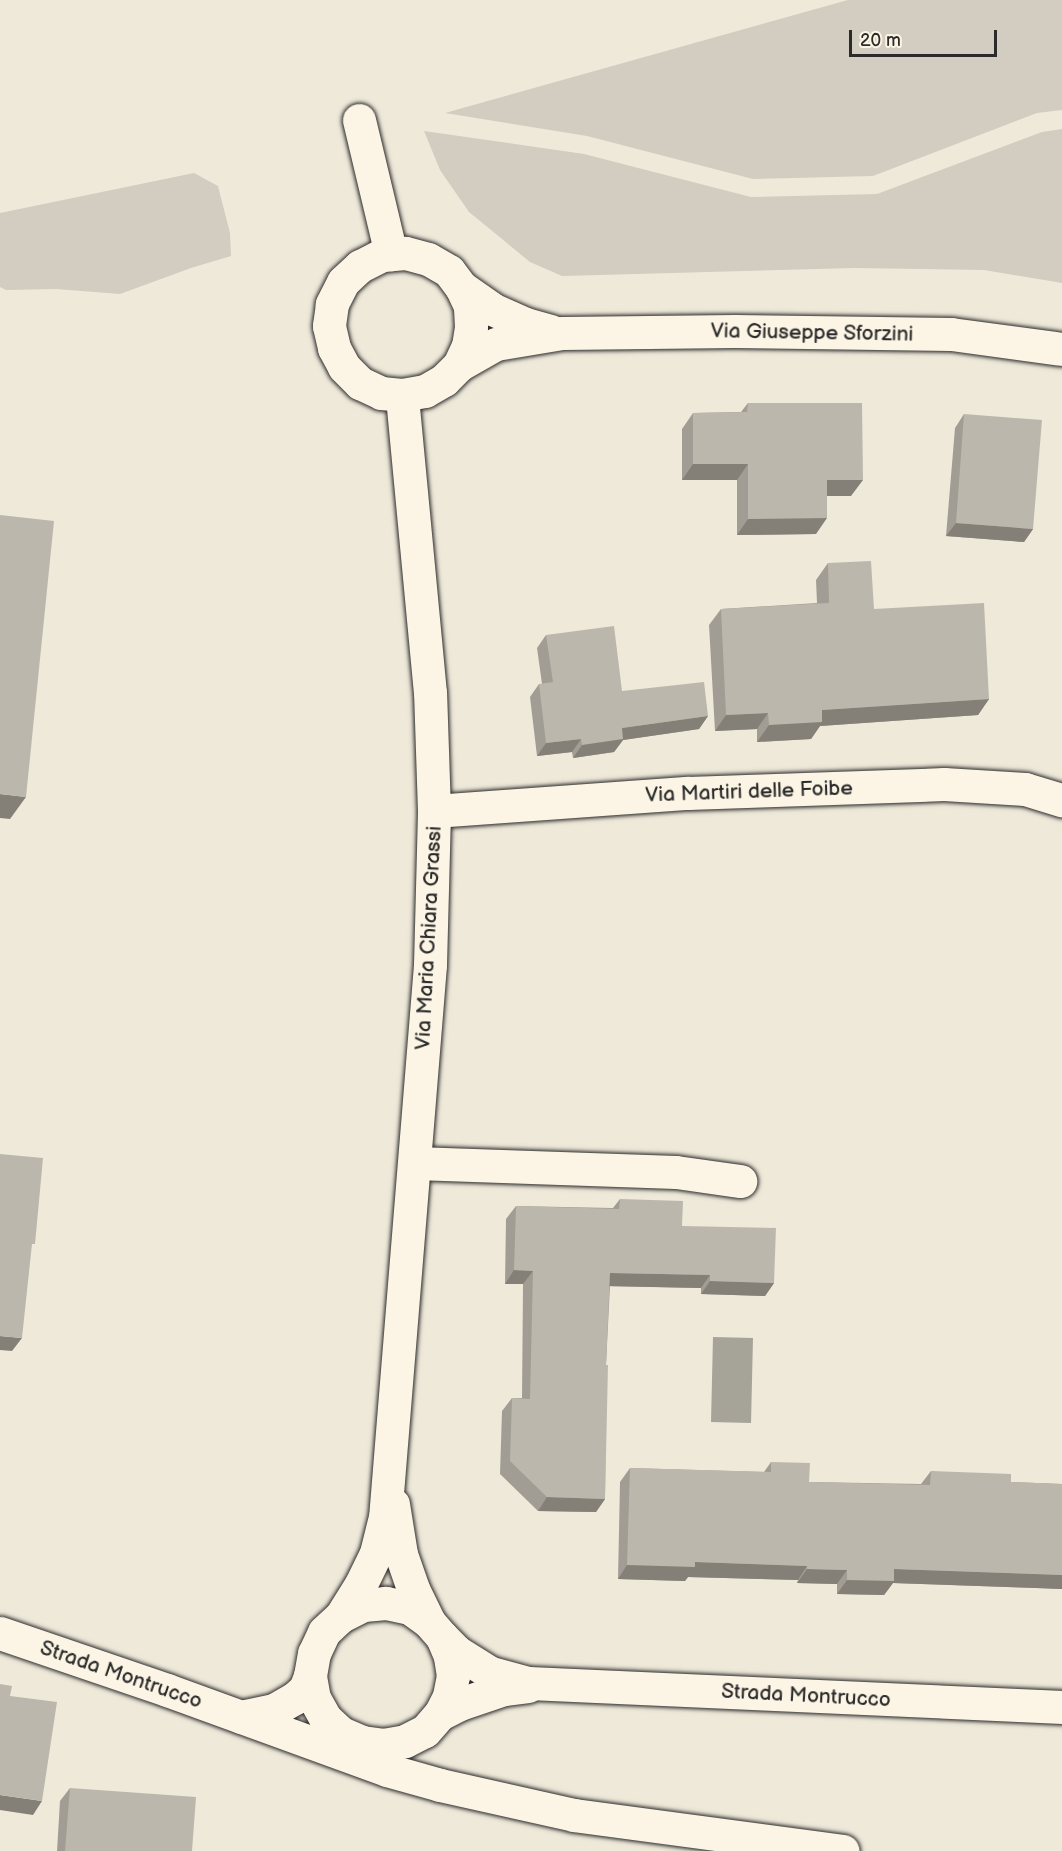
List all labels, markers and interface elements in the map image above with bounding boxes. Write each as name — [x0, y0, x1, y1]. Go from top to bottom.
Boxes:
scale bar — [852, 18, 1000, 56]
text: 20 m — [860, 30, 901, 51]
street label: Via Giuseppe Sforzini — [710, 319, 914, 347]
street label: Via Martiri delle Foibe — [645, 776, 853, 808]
street label: Via Maria Chiara Grassi — [411, 825, 447, 1051]
street label: Strada Montrucco — [37, 1635, 205, 1715]
street label: Strada Montrucco — [721, 1679, 891, 1713]

